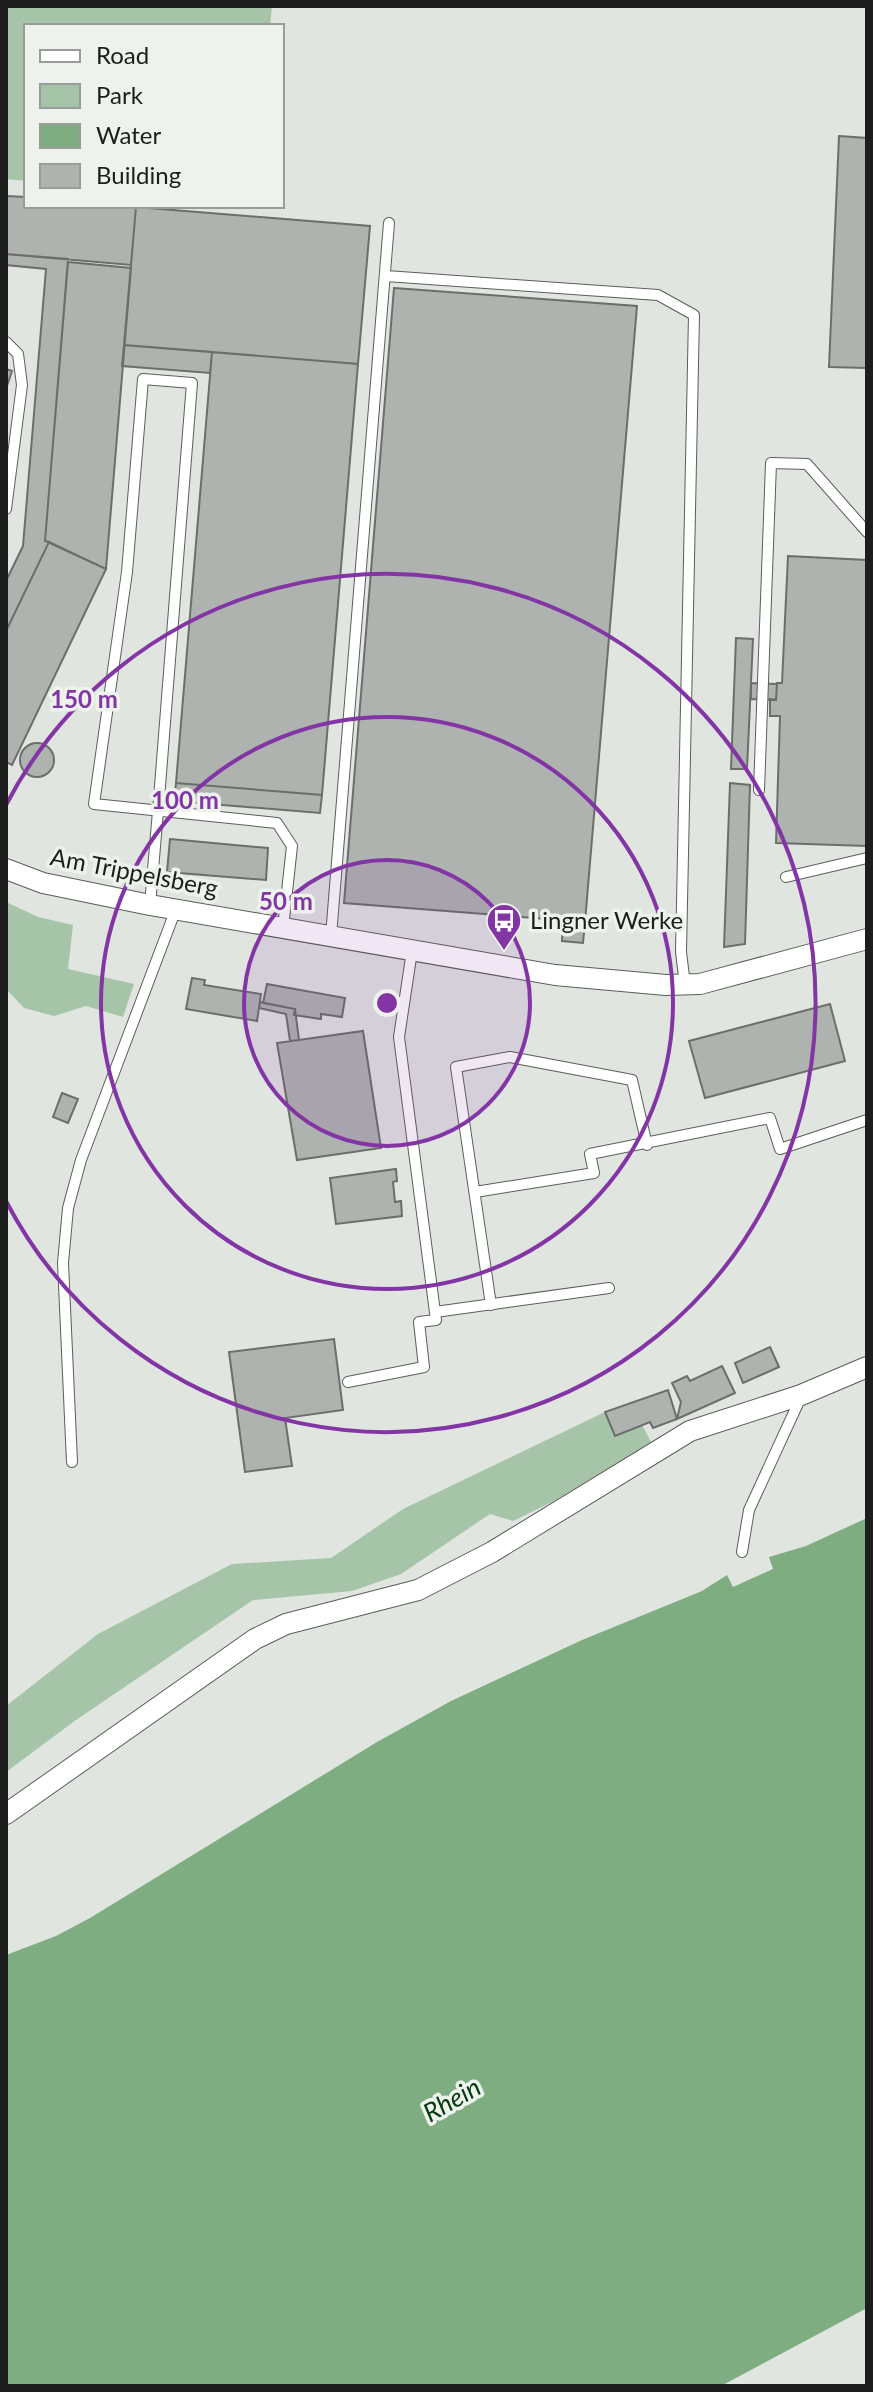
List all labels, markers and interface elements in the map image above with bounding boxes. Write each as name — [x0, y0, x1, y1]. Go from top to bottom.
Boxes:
legend — [24, 24, 284, 208]
text: Road — [96, 40, 149, 69]
text: Park — [96, 80, 144, 109]
text: Water — [96, 120, 161, 149]
text: Building — [96, 160, 181, 189]
text: 150 m — [50, 684, 118, 713]
text: 100 m — [151, 785, 219, 814]
street label: Am Trippelsberg — [48, 841, 221, 902]
text: 50 m — [259, 886, 313, 915]
bus stop icon: Lingner Werke — [485, 902, 523, 952]
place label: Lingner Werke — [530, 905, 683, 934]
centre of rings — [373, 989, 401, 1017]
water label: Rhein — [417, 2070, 486, 2128]

